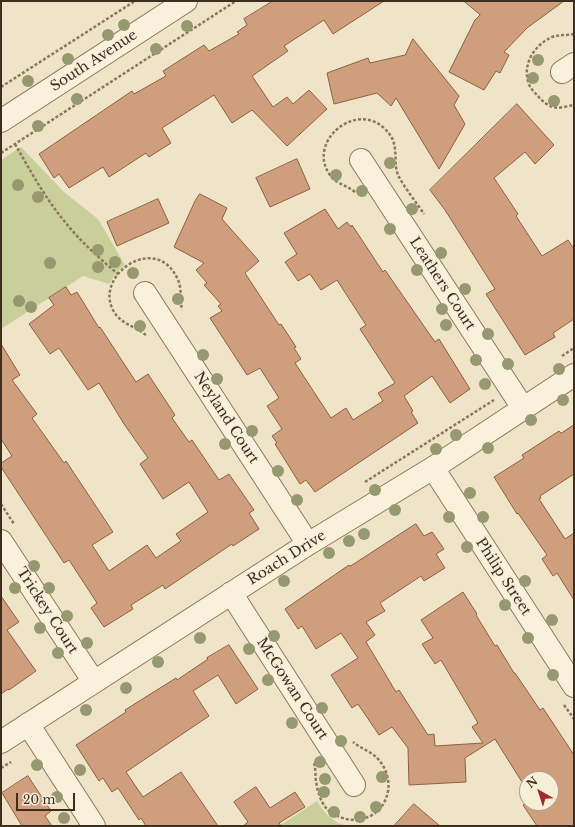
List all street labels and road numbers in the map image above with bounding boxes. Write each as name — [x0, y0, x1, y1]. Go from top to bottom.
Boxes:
street label: South Avenue — [48, 27, 140, 95]
street label: Leathers Court — [406, 234, 478, 334]
street label: Neyland Court — [190, 369, 262, 467]
street label: Roach Drive — [245, 527, 329, 589]
street label: Philip Street — [472, 535, 534, 619]
street label: Trickey Court — [13, 565, 81, 657]
street label: McGowan Court — [253, 635, 331, 743]

